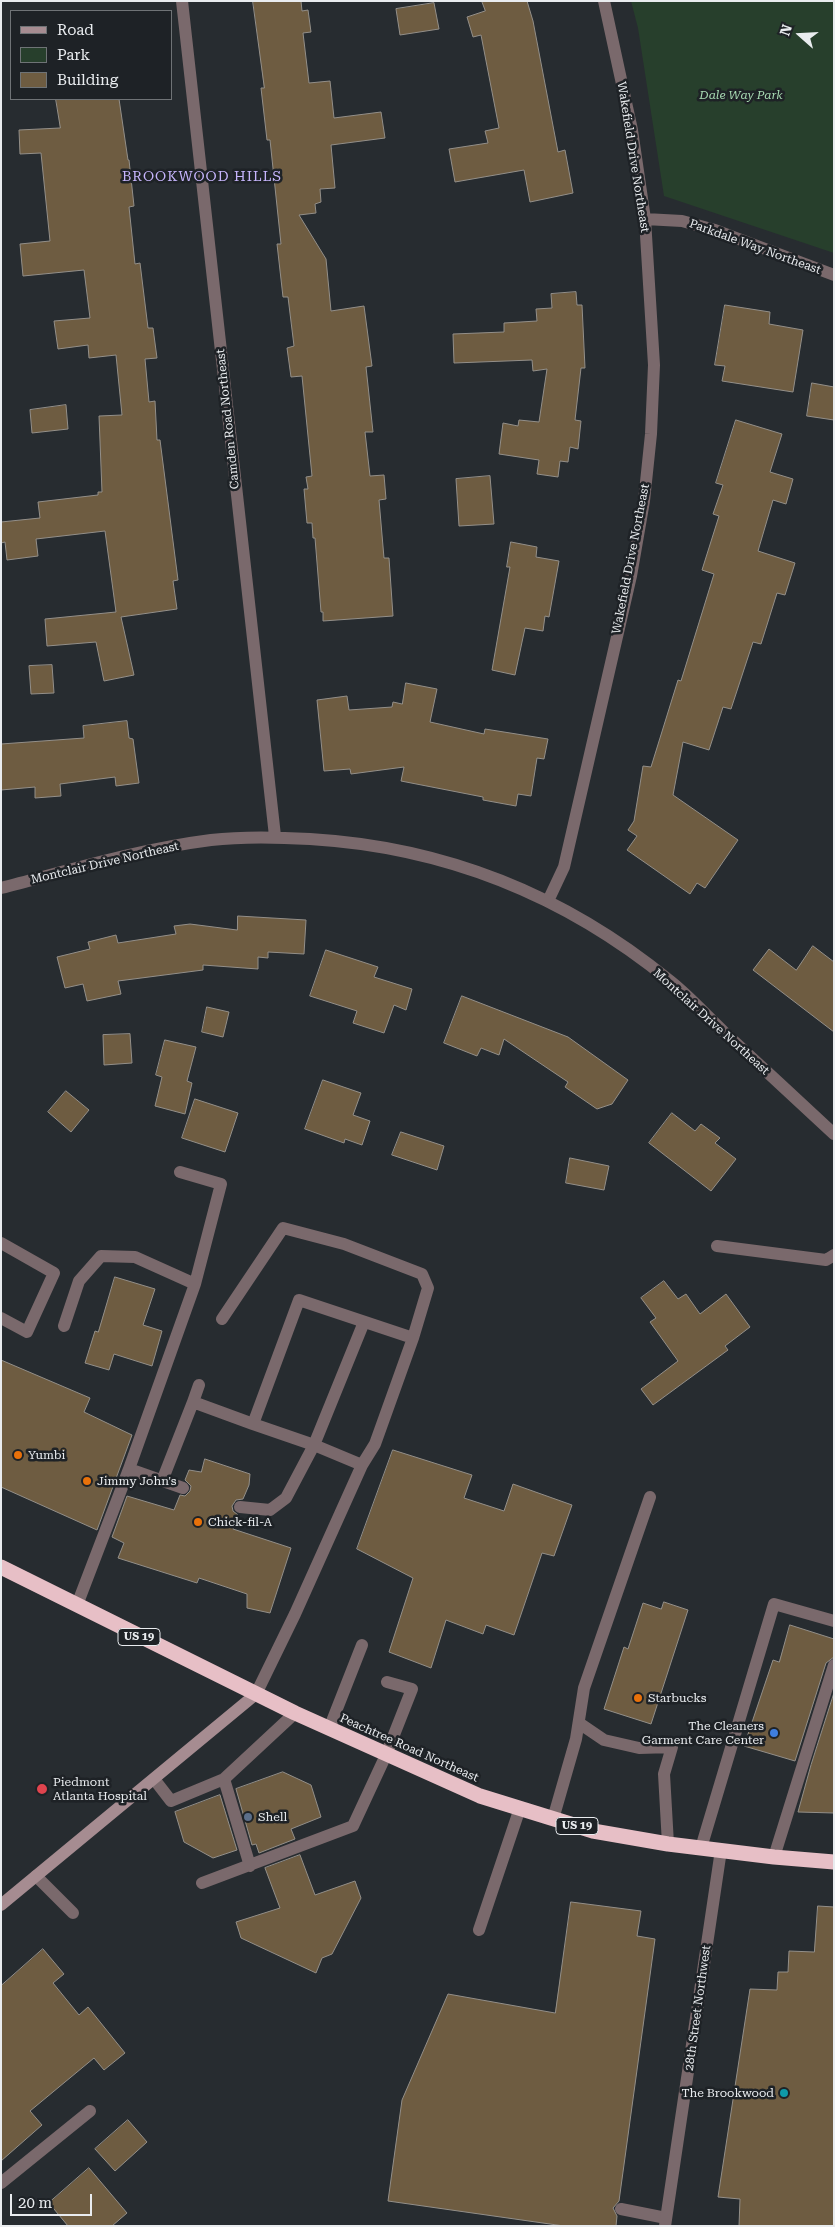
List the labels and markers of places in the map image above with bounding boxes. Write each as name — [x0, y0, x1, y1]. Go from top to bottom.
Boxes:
place label: Yumbi — [28, 1448, 65, 1462]
marker: Yumbi — [12, 1449, 24, 1461]
place label: Jimmy John's — [97, 1474, 176, 1488]
marker: Jimmy John's — [81, 1475, 93, 1487]
place label: Chick-fil-A — [208, 1515, 272, 1529]
marker: Chick-fil-A — [192, 1516, 204, 1528]
place label: Starbucks — [648, 1691, 706, 1705]
marker: Starbucks — [632, 1692, 644, 1704]
place label: The Cleaners Garment Care Center — [642, 1719, 764, 1747]
marker: The Cleaners Garment Care Center — [768, 1727, 780, 1739]
place label: Piedmont Atlanta Hospital — [53, 1775, 147, 1803]
marker: Piedmont Atlanta Hospital — [35, 1782, 49, 1796]
place label: Shell — [258, 1810, 287, 1824]
marker: Shell — [242, 1811, 254, 1823]
place label: The Brookwood — [681, 2086, 774, 2100]
marker: The Brookwood — [778, 2087, 790, 2099]

